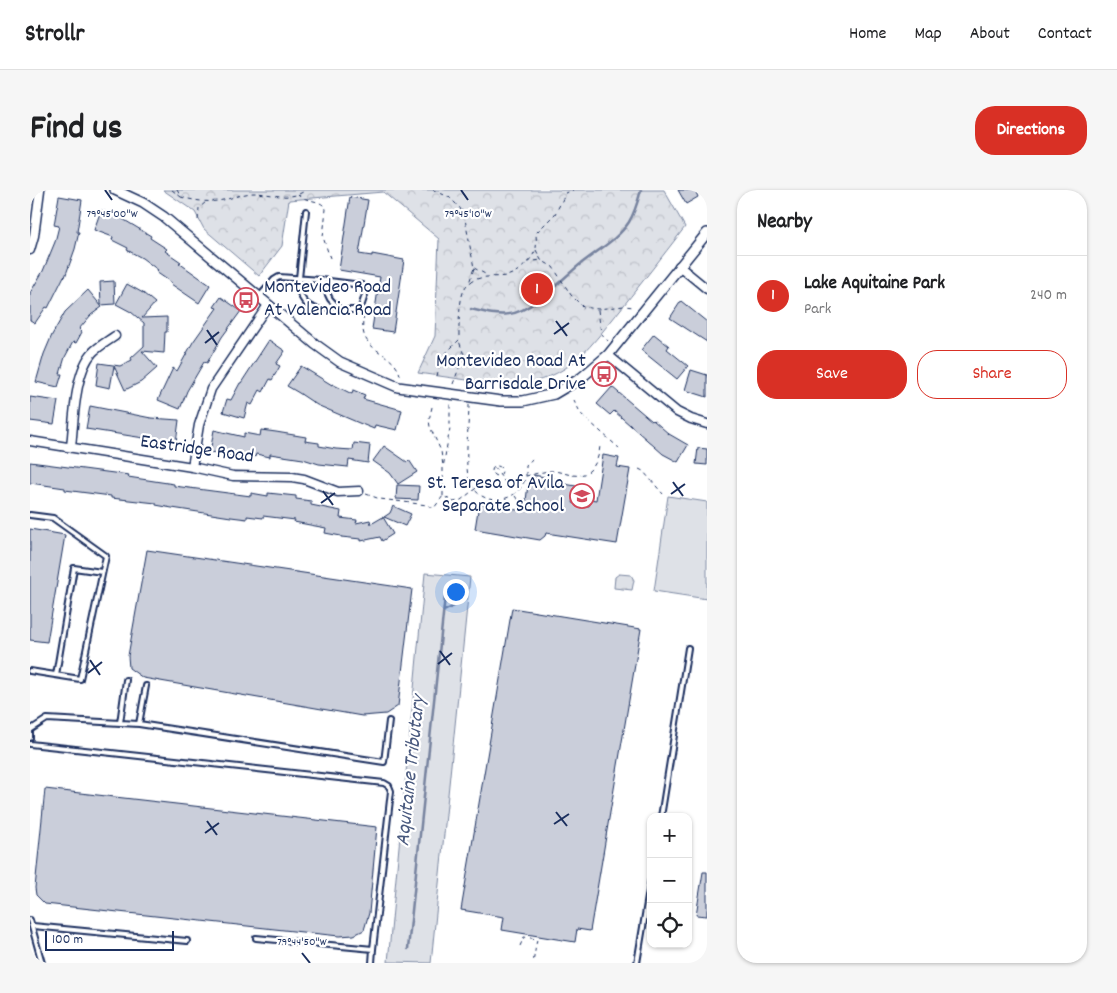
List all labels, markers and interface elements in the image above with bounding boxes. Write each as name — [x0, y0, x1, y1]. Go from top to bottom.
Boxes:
text: Strollr — [25, 18, 84, 52]
text: Home — [849, 22, 886, 47]
text: Map — [914, 22, 942, 47]
text: About — [970, 22, 1010, 47]
text: Contact — [1038, 22, 1092, 47]
text: Find us — [30, 105, 122, 155]
button: Directions — [975, 106, 1087, 155]
text: 79°45'00"W — [86, 206, 138, 223]
text: 79°45'10"W — [444, 206, 492, 223]
text: Nearby — [757, 208, 812, 238]
pin: 1 — [521, 270, 553, 308]
text: Lake Aquitaine Park — [804, 271, 945, 298]
place label: Montevideo Road At Valencia Road — [264, 274, 392, 325]
text: 1 — [771, 284, 775, 307]
text: 240 m — [1030, 284, 1067, 307]
bus stop icon: Montevideo Road At Valencia Road — [233, 287, 259, 313]
text: Park — [804, 298, 831, 321]
place label: Montevideo Road At Barrisdale Drive — [436, 348, 586, 399]
button: Save — [757, 350, 907, 399]
button: Share — [917, 350, 1067, 399]
bus stop icon: Montevideo Road At Barrisdale Drive — [591, 361, 617, 387]
street label: Eastridge Road — [138, 428, 256, 472]
place label: St. Teresa of Avila Separate School — [427, 470, 565, 521]
school or university icon: St. Teresa of Avila Separate School — [569, 483, 595, 509]
your location — [443, 579, 469, 605]
water label: Aquitaine Tributary — [389, 692, 435, 848]
map controls — [647, 813, 692, 948]
button: + — [647, 813, 692, 858]
button: − — [647, 858, 692, 903]
button: locate — [647, 903, 692, 948]
scale bar — [45, 928, 174, 951]
text: 100 m — [52, 930, 83, 950]
text: 79°44'50"W — [277, 934, 327, 951]

